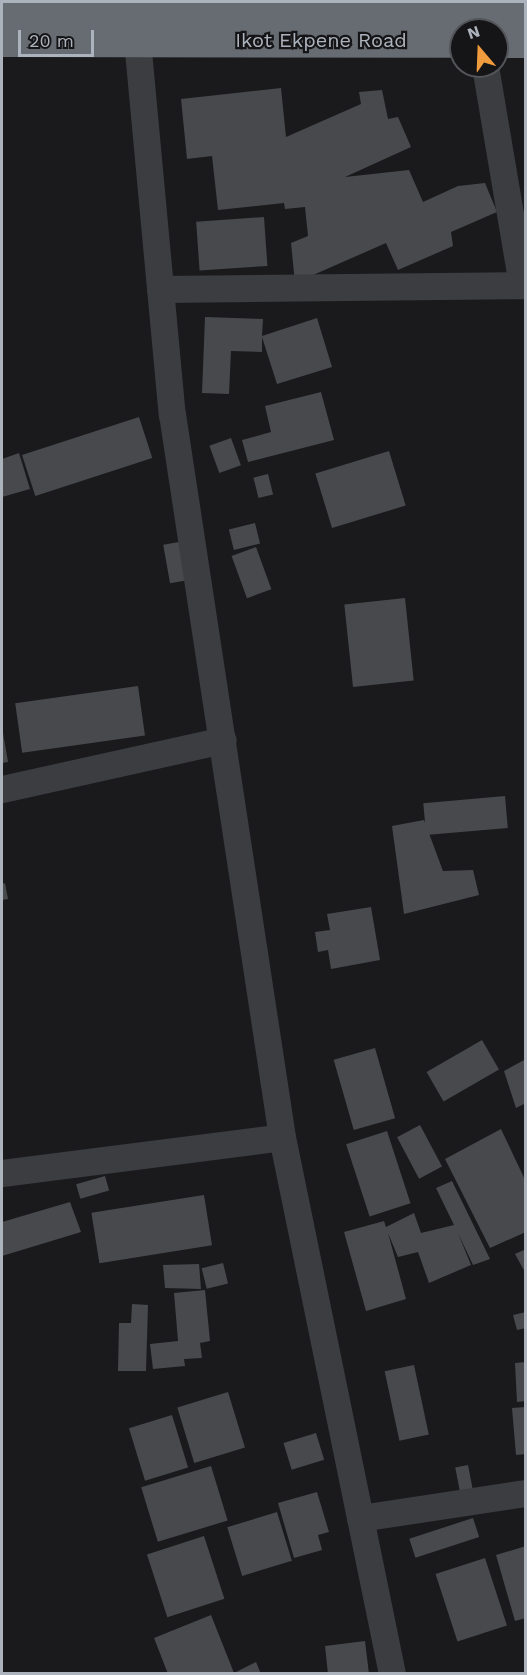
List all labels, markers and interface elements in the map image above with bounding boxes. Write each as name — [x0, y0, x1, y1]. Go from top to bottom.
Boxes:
scale bar — [21, 18, 98, 56]
north arrow — [449, 18, 509, 78]
text: N — [465, 21, 482, 43]
street label: Ikot Ekpene Road — [235, 28, 407, 52]
text: 20 m — [29, 30, 74, 51]

